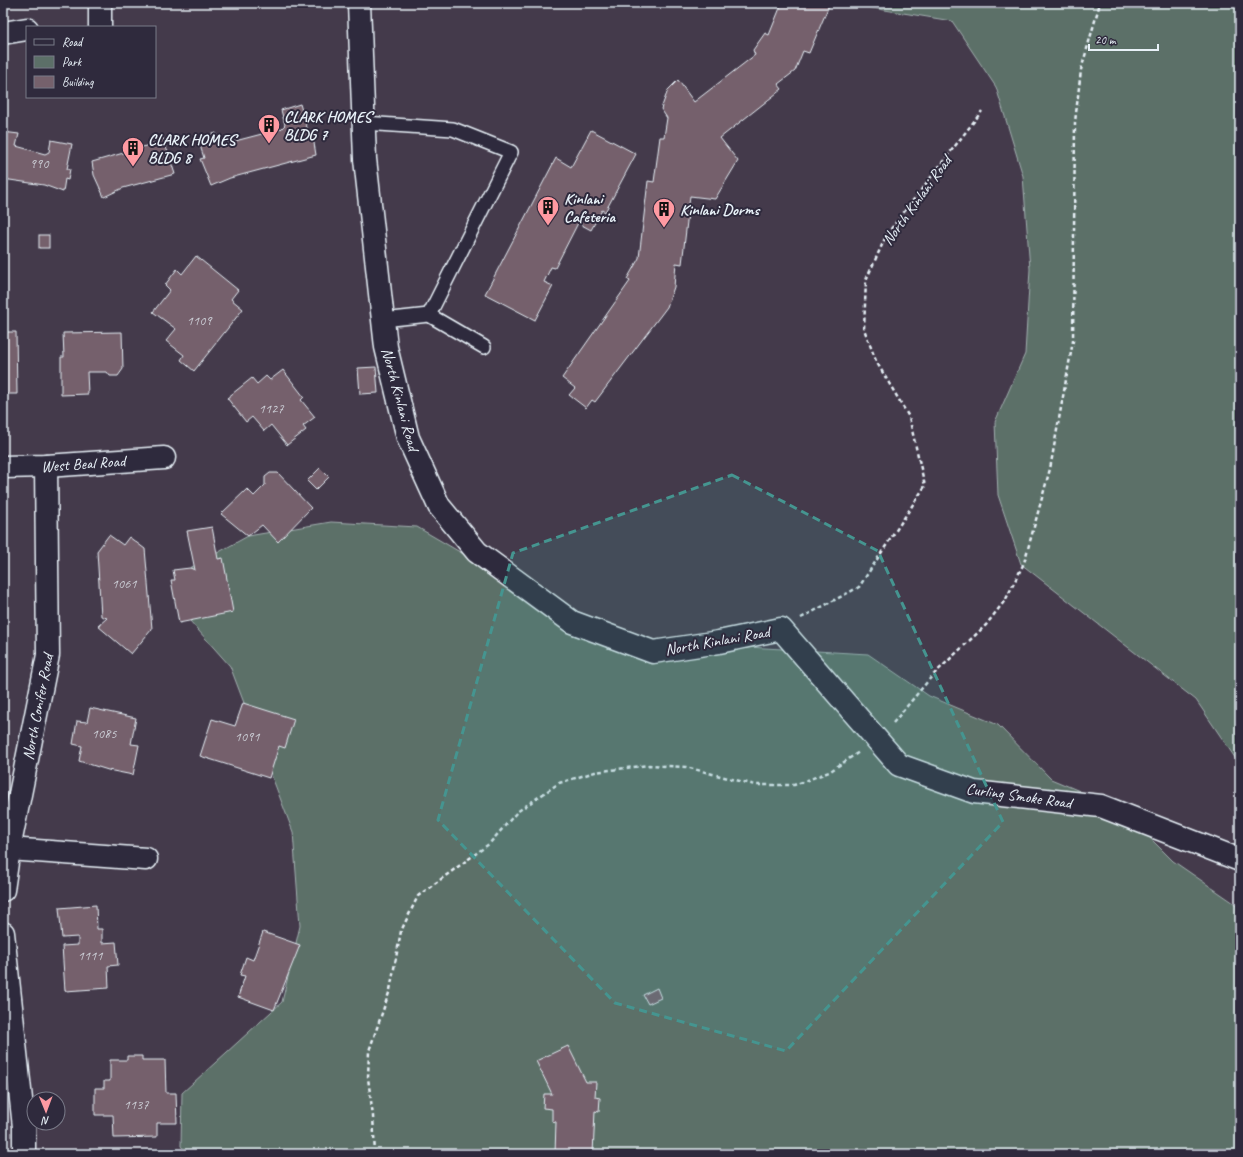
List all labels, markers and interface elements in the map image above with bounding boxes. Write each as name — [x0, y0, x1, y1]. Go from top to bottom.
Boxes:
legend — [26, 26, 156, 98]
scale bar — [1089, 26, 1158, 52]
text: 20 m — [1095, 32, 1117, 48]
text: Road — [62, 34, 84, 50]
text: Park — [62, 54, 83, 70]
text: Building — [62, 74, 94, 90]
place label: CLARK HOMES BLDG 7 — [284, 107, 376, 145]
building icon: CLARK HOMES BLDG 7 — [256, 112, 282, 145]
place label: CLARK HOMES BLDG 8 — [148, 130, 240, 168]
building icon: CLARK HOMES BLDG 8 — [120, 135, 146, 168]
street label: North Kinlani Road — [878, 150, 958, 249]
house number: 990 — [30, 155, 50, 172]
place label: Kinlani Cafeteria — [564, 189, 616, 227]
building icon: Kinlani Cafeteria — [535, 194, 561, 227]
building icon: Kinlani Dorms — [651, 196, 677, 229]
place label: Kinlani Dorms — [680, 200, 760, 220]
house number: 1109 — [186, 312, 213, 329]
street label: North Kinlani Road — [377, 346, 424, 456]
house number: 1127 — [258, 400, 284, 417]
street label: West Beal Road — [40, 451, 128, 477]
house number: 1061 — [111, 575, 137, 592]
street label: North Kinlani Road — [663, 621, 774, 660]
street label: North Conifer Road — [18, 650, 59, 762]
house number: 1085 — [91, 725, 117, 742]
house number: 1091 — [234, 728, 260, 745]
street label: Curling Smoke Road — [965, 779, 1075, 814]
house number: 1111 — [77, 947, 103, 964]
north arrow — [26, 1091, 66, 1131]
house number: 1137 — [123, 1096, 149, 1113]
text: N — [40, 1114, 50, 1128]

